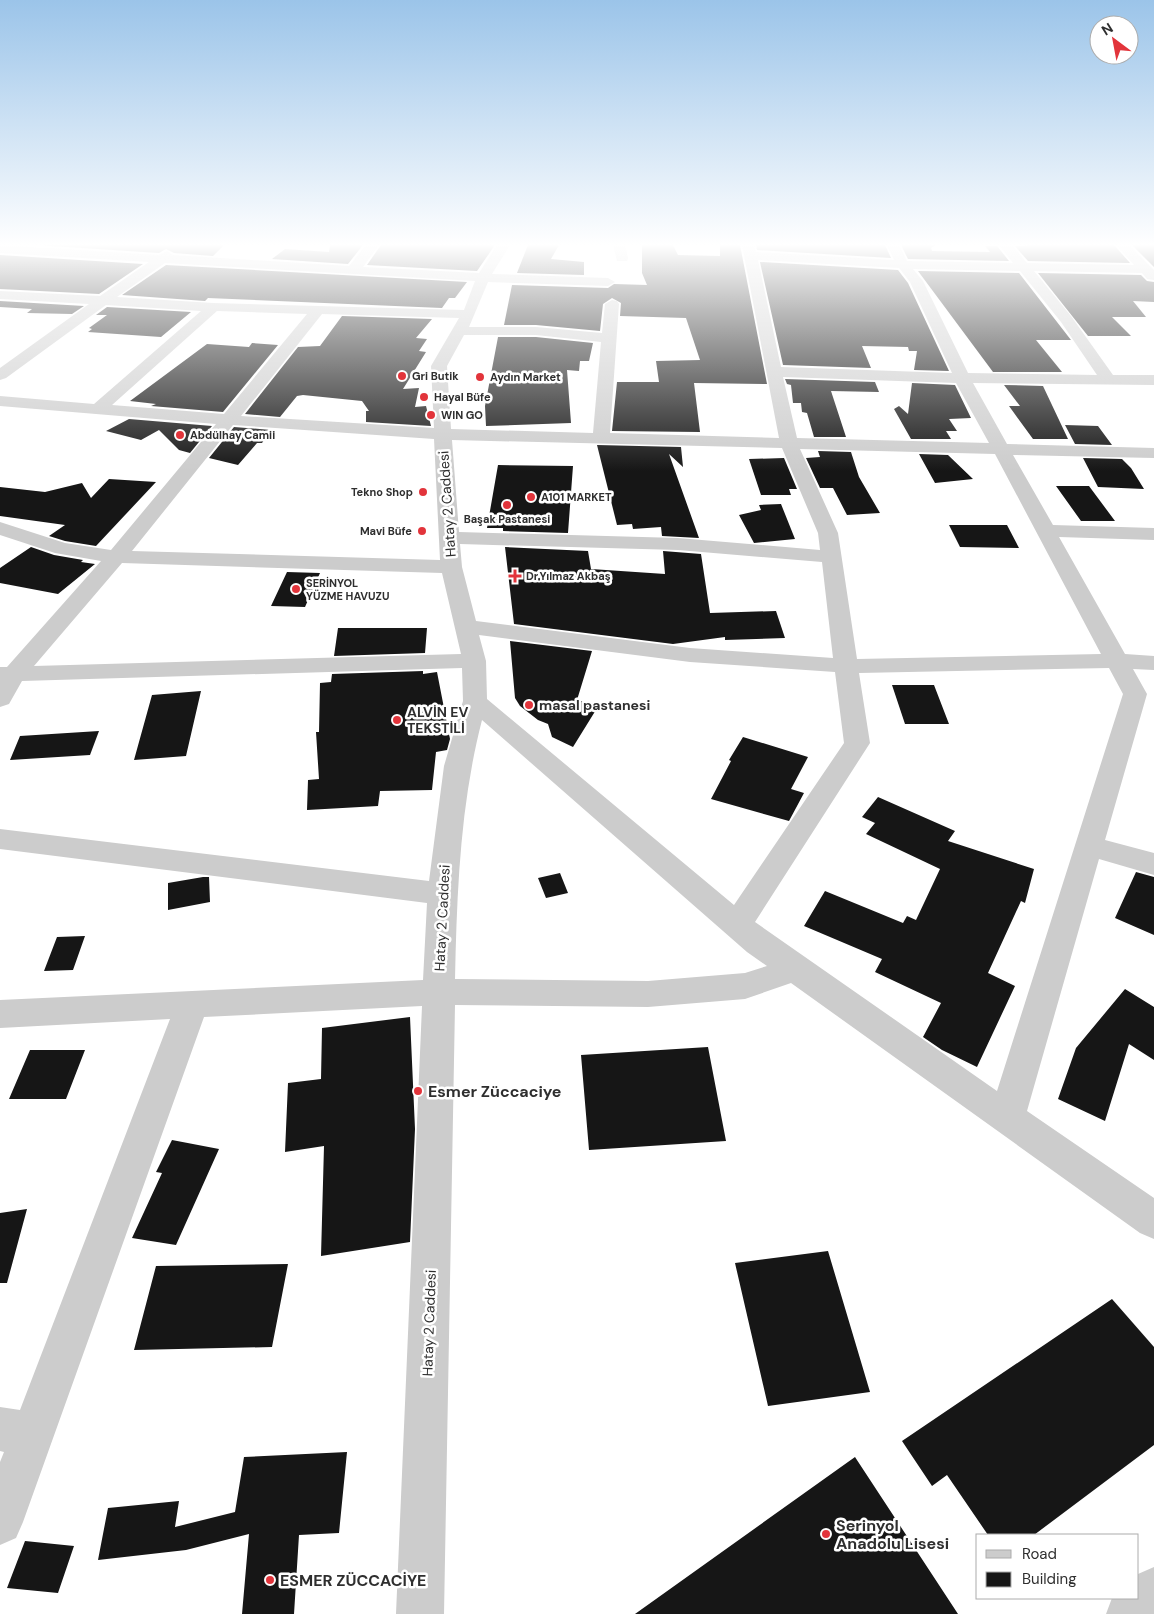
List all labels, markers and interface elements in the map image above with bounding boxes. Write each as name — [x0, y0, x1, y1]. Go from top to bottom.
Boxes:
north arrow — [1089, 15, 1139, 65]
text: N — [1098, 19, 1116, 39]
place label: Gri Butik — [412, 369, 459, 383]
marker: Gri Butik — [396, 370, 408, 382]
place label: Aydın Market — [490, 370, 561, 384]
marker: Aydın Market — [474, 371, 486, 383]
place label: Hayal Büfe — [434, 390, 491, 404]
marker: Hayal Büfe — [418, 391, 430, 403]
place label: WIN GO — [441, 408, 483, 422]
marker: WIN GO — [425, 409, 437, 421]
place label: Abdülhay Camii — [190, 428, 275, 442]
marker: Abdülhay Camii — [174, 429, 186, 441]
street label: Hatay 2 Caddesi — [434, 450, 460, 558]
place label: Tekno Shop — [351, 485, 413, 499]
marker: Tekno Shop — [417, 486, 429, 498]
place label: A101 MARKET — [541, 490, 612, 504]
marker: A101 MARKET — [525, 491, 537, 503]
marker: Başak Pastanesi — [501, 499, 513, 511]
place label: Başak Pastanesi — [464, 512, 550, 526]
place label: Mavi Büfe — [360, 524, 412, 538]
marker: Mavi Büfe — [416, 525, 428, 537]
marker: Dr.Yılmaz Akbaş — [508, 569, 522, 583]
place label: Dr.Yılmaz Akbaş — [526, 569, 611, 583]
place label: SERİNYOL YÜZME HAVUZU — [306, 576, 390, 603]
marker: SERİNYOL YÜZME HAVUZU — [290, 583, 302, 595]
place label: masal pastanesi — [539, 696, 650, 714]
marker: masal pastanesi — [523, 699, 535, 711]
place label: ALVİN EV TEKSTİLİ — [407, 703, 468, 737]
marker: ALVİN EV TEKSTİLİ — [391, 714, 403, 726]
street label: Hatay 2 Caddesi — [430, 864, 454, 972]
place label: Esmer Züccaciye — [428, 1081, 561, 1102]
marker: Esmer Züccaciye — [412, 1085, 424, 1097]
street label: Hatay 2 Caddesi — [418, 1269, 440, 1377]
place label: Serinyol Anadolu Lisesi — [836, 1515, 949, 1554]
marker: Serinyol Anadolu Lisesi — [820, 1528, 832, 1540]
legend — [976, 1534, 1139, 1599]
text: Road — [1022, 1544, 1057, 1564]
text: Building — [1022, 1569, 1077, 1589]
place label: ESMER ZÜCCACİYE — [280, 1570, 426, 1591]
marker: ESMER ZÜCCACİYE — [264, 1574, 276, 1586]

